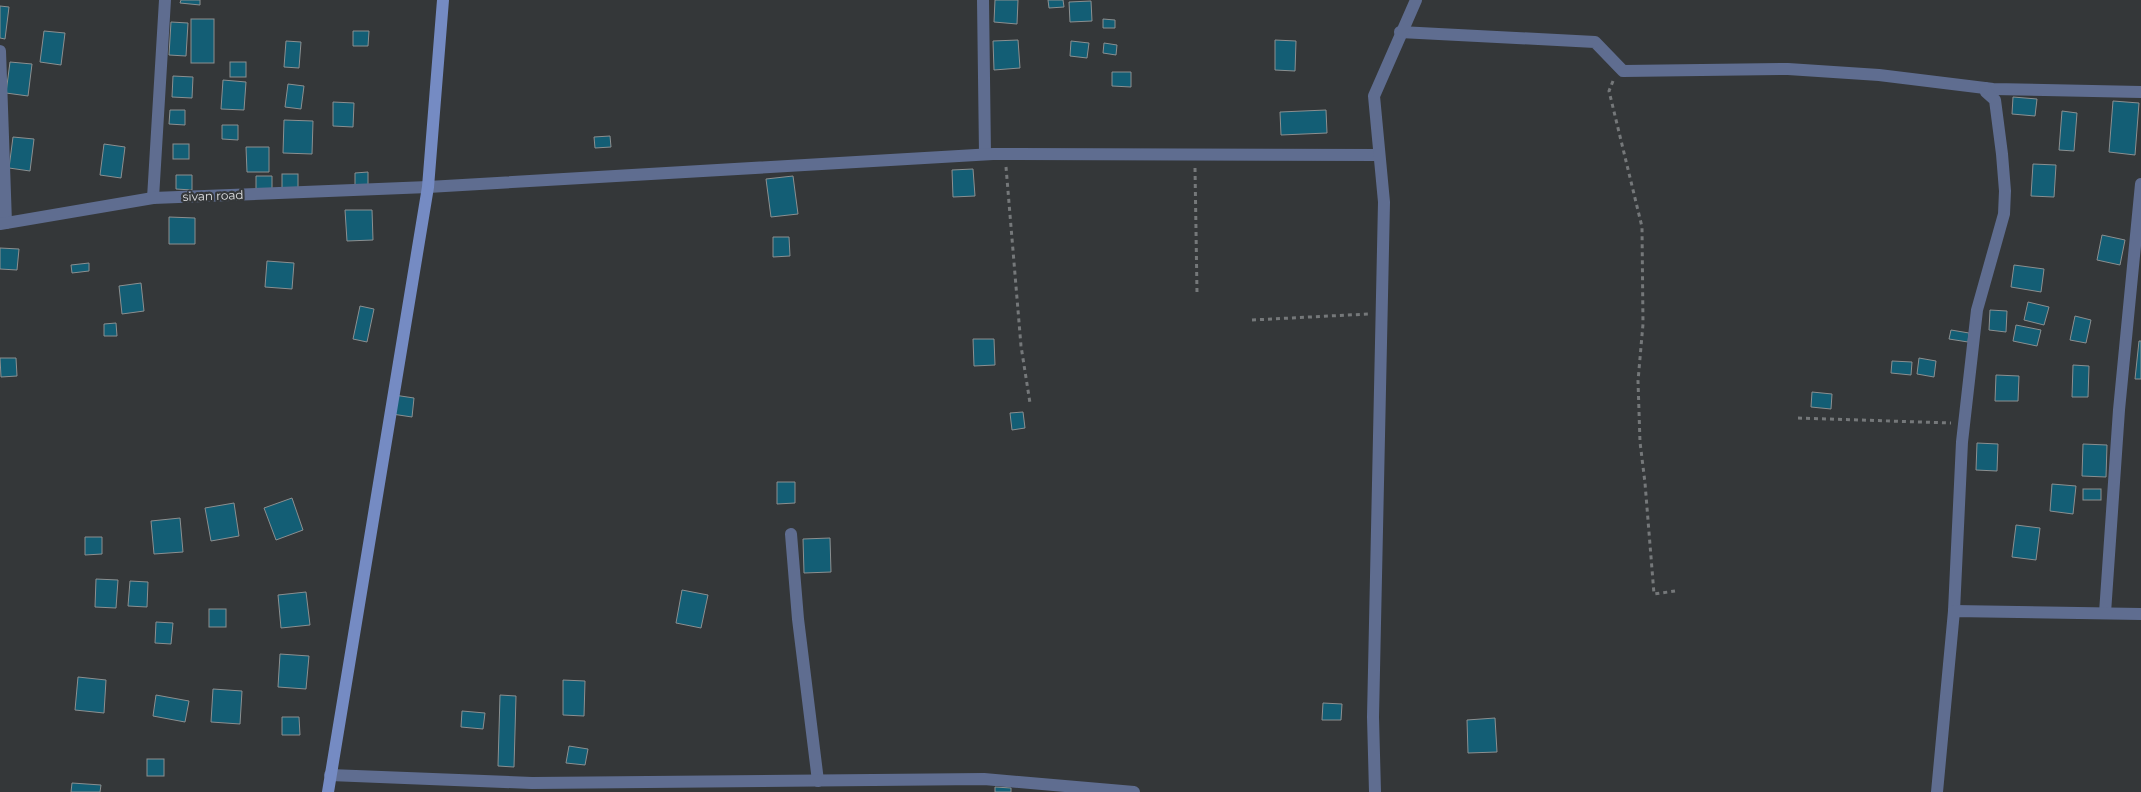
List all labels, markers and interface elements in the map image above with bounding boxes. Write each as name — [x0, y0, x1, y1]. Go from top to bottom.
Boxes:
street label: sivan road — [182, 187, 244, 204]

